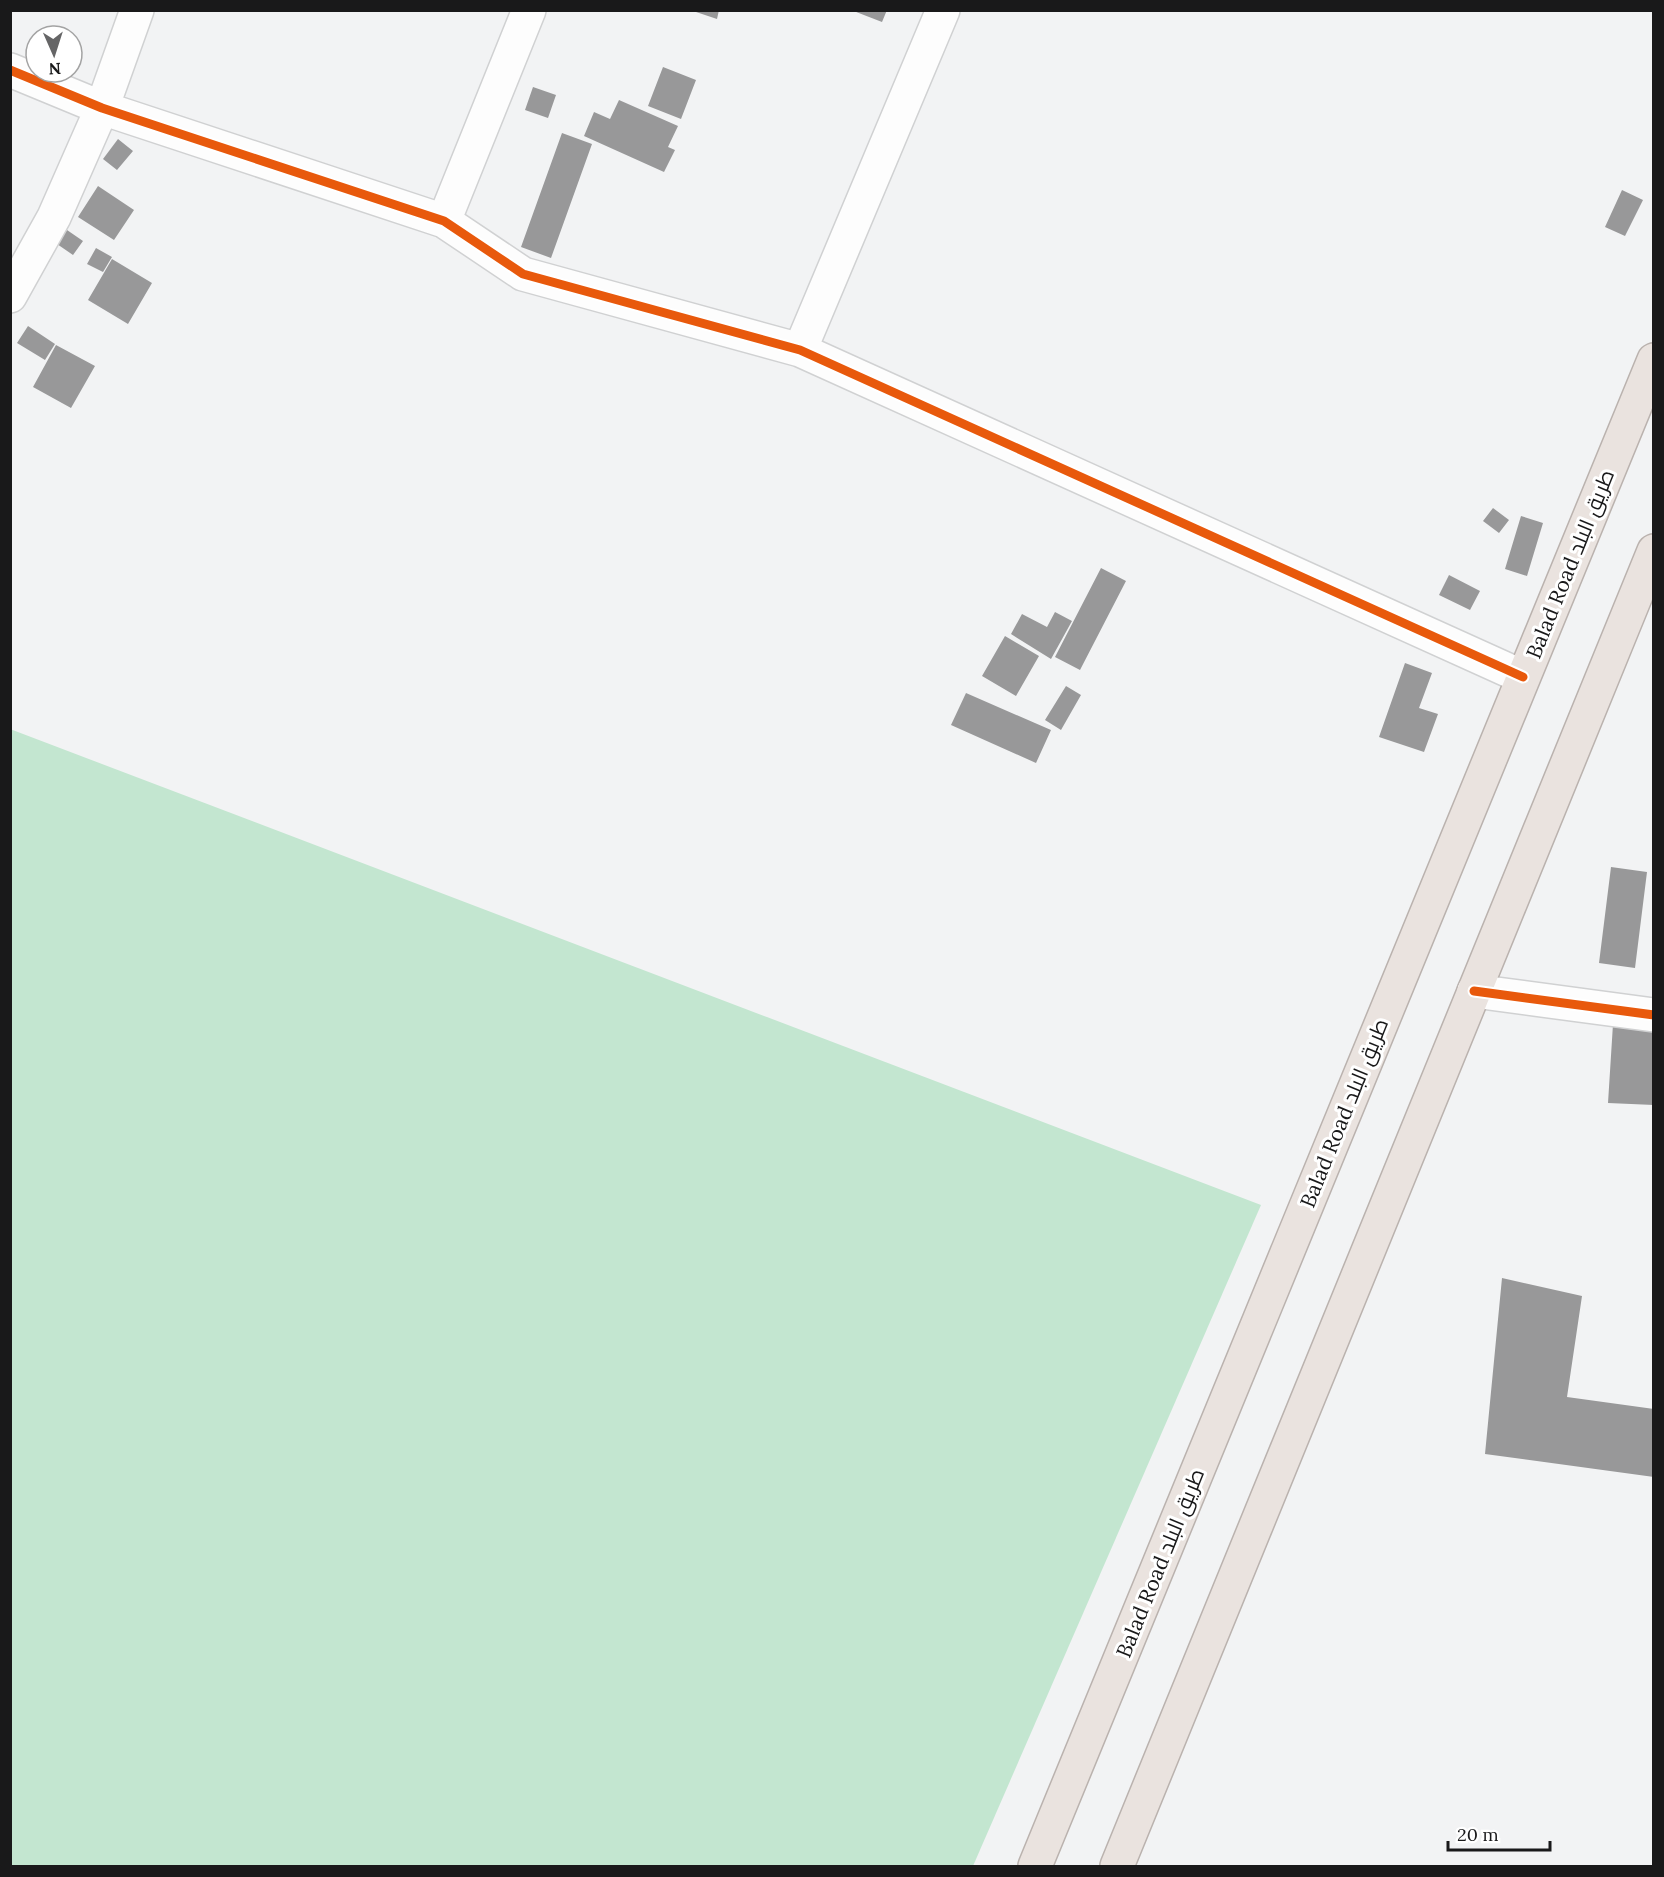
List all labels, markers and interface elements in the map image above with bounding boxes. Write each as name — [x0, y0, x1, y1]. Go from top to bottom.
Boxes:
north arrow — [24, 24, 84, 84]
text: N — [48, 59, 61, 79]
street label: Balad Road طريق البلد — [1520, 465, 1620, 663]
street label: Balad Road طريق البلد — [1294, 1014, 1394, 1212]
street label: Balad Road طريق البلد — [1110, 1464, 1210, 1662]
scale bar — [1448, 1814, 1550, 1852]
text: 20 m — [1457, 1823, 1499, 1846]

